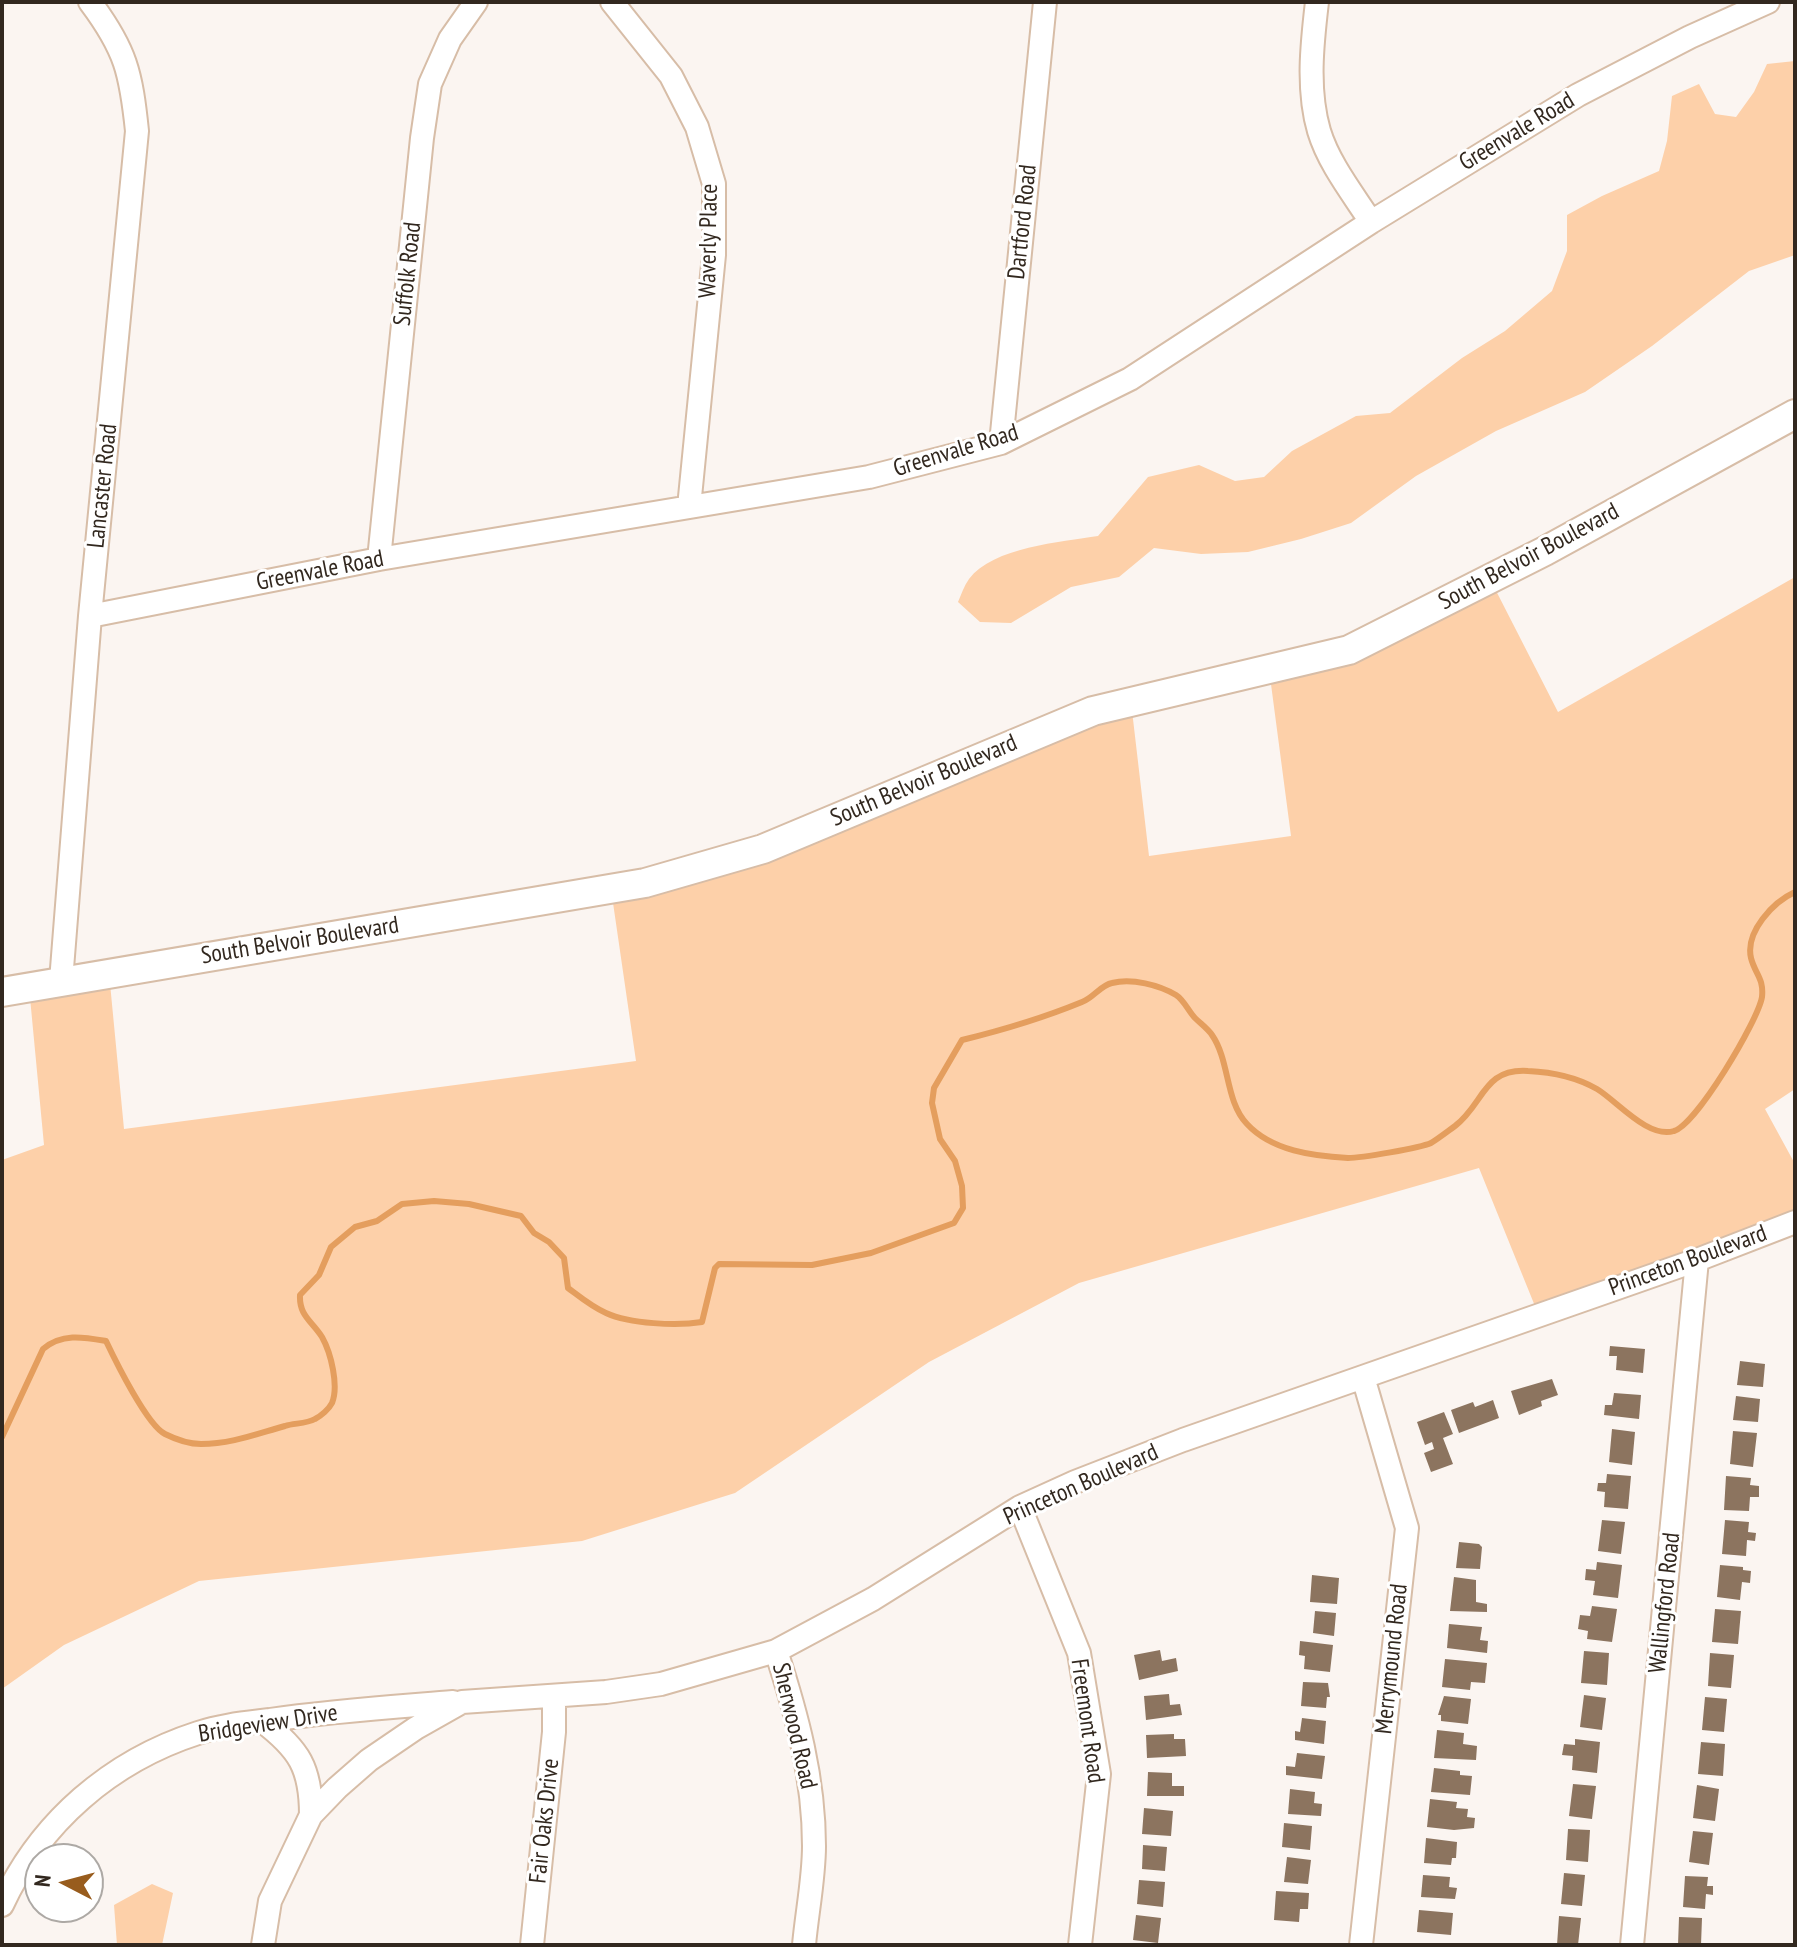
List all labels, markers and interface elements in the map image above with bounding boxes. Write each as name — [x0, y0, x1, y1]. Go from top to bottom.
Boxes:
street label: Greenvale Road — [1454, 86, 1580, 178]
street label: Dartford Road — [1003, 163, 1043, 281]
street label: Waverly Place — [694, 184, 724, 298]
street label: Suffolk Road — [388, 221, 428, 327]
street label: Greenvale Road — [890, 418, 1022, 484]
street label: Lancaster Road — [82, 422, 124, 550]
street label: South Belvoir Boulevard — [1434, 497, 1624, 617]
street label: Greenvale Road — [254, 545, 386, 597]
street label: South Belvoir Boulevard — [826, 729, 1022, 833]
street label: South Belvoir Boulevard — [199, 911, 401, 971]
street label: Princeton Boulevard — [1605, 1219, 1771, 1303]
street label: Princeton Boulevard — [999, 1438, 1163, 1532]
street label: Wallingford Road — [1643, 1531, 1687, 1675]
street label: Merrymound Road — [1370, 1583, 1414, 1735]
street label: Freemont Road — [1064, 1657, 1110, 1785]
street label: Sherwood Road — [766, 1660, 822, 1792]
street label: Bridgeview Drive — [196, 1699, 340, 1749]
street label: Fair Oaks Drive — [524, 1757, 566, 1885]
north arrow — [24, 1843, 104, 1923]
text: N — [28, 1873, 57, 1888]

